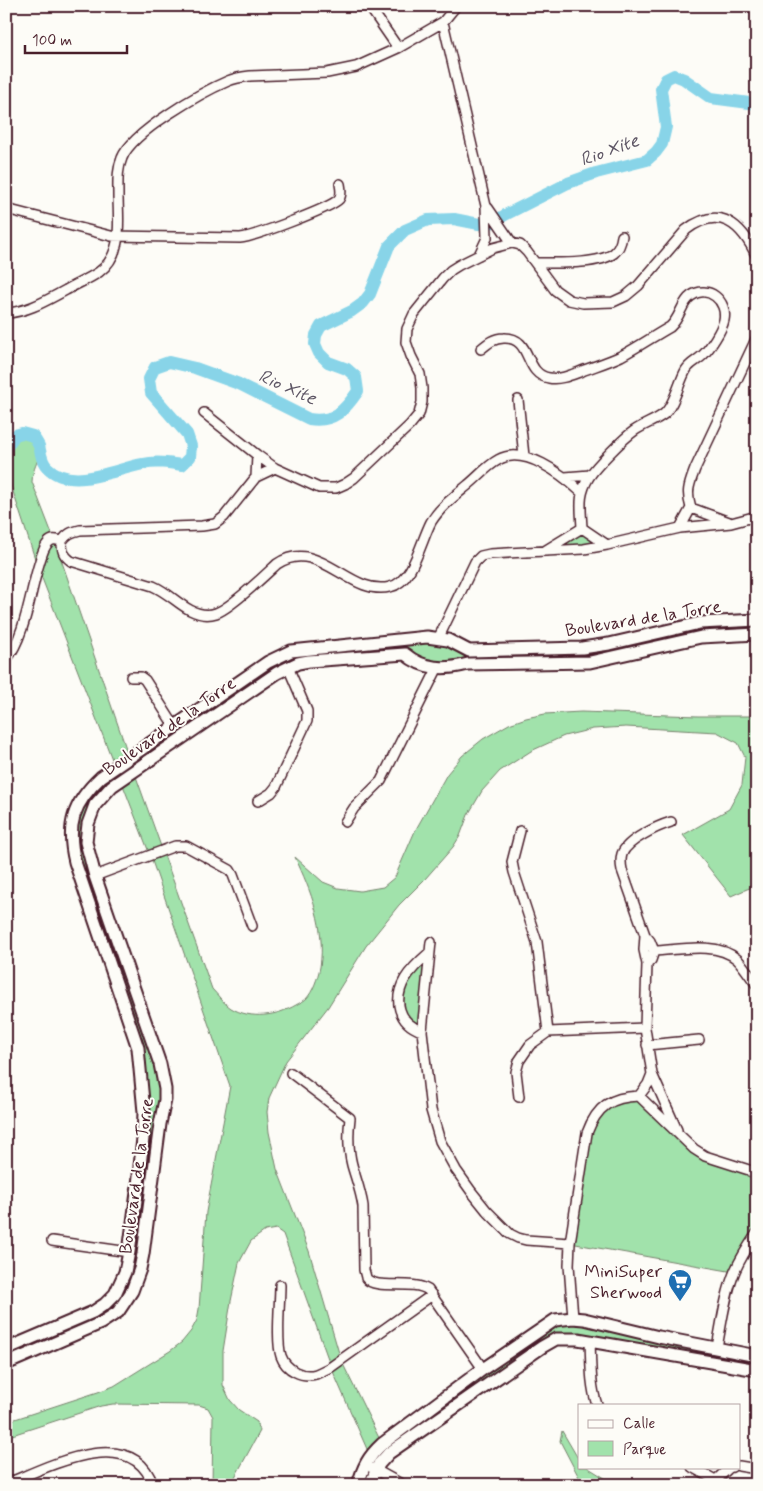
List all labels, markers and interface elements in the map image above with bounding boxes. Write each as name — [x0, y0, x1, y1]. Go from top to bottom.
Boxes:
scale bar — [25, 22, 128, 54]
text: 100 m — [32, 31, 72, 51]
water label: Rio Xite — [577, 128, 643, 173]
water label: Rio Xite — [254, 364, 321, 411]
street label: Boulevard de la Torre — [564, 595, 723, 643]
street label: Boulevard de la Torre — [98, 672, 241, 782]
street label: Boulevard de la Torre — [114, 1096, 160, 1256]
place label: MiniSuper Sherwood — [584, 1260, 663, 1305]
supermarket icon: MiniSuper Sherwood — [667, 1268, 693, 1302]
legend — [578, 1404, 740, 1468]
text: Calle — [623, 1414, 655, 1434]
text: Parque — [623, 1440, 666, 1460]

